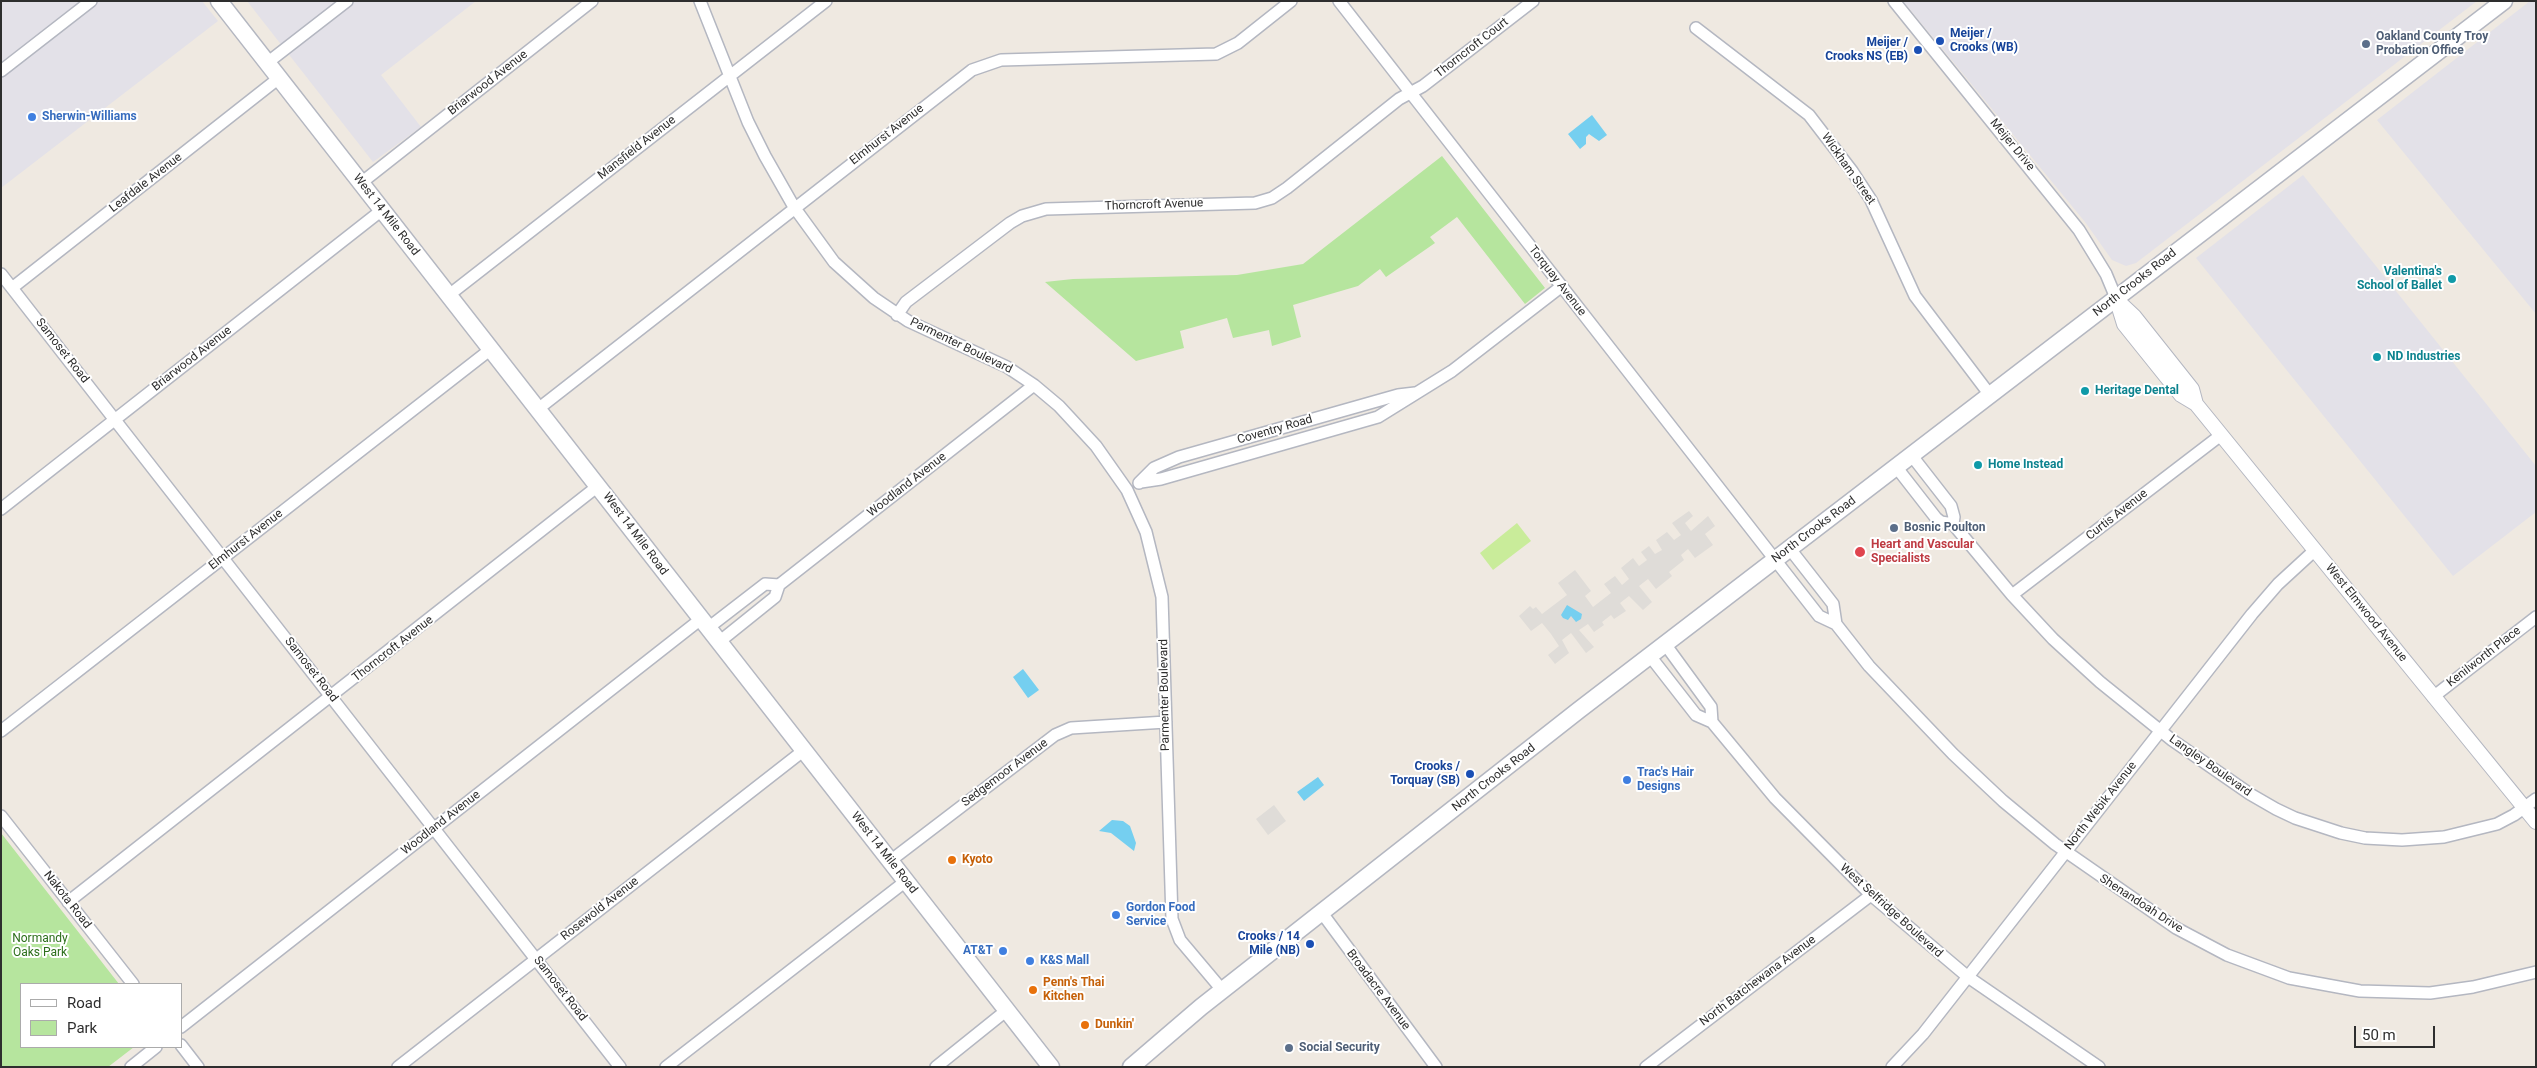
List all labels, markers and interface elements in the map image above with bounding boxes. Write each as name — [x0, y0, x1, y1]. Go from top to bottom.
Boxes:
street label: Thorncroft Court — [1432, 15, 1512, 81]
place label: Meijer / Crooks (WB) — [1950, 27, 2018, 55]
place label: Oakland County Troy Probation Office — [2376, 30, 2488, 58]
marker: Meijer / Crooks (WB) — [1934, 35, 1946, 47]
place label: Meijer / Crooks NS (EB) — [1825, 36, 1908, 64]
marker: Oakland County Troy Probation Office — [2360, 38, 2372, 50]
marker: Meijer / Crooks NS (EB) — [1912, 44, 1924, 56]
street label: Briarwood Avenue — [445, 48, 531, 118]
street label: Elmhurst Avenue — [847, 102, 927, 168]
place label: Sherwin-Williams — [42, 110, 137, 124]
marker: Sherwin-Williams — [26, 111, 38, 123]
street label: Mansfield Avenue — [595, 113, 679, 183]
street label: Meijer Drive — [1987, 116, 2037, 174]
street label: Wickham Street — [1818, 130, 1878, 208]
street label: Leafdale Avenue — [107, 150, 185, 216]
street label: West 14 Mile Road — [350, 171, 422, 259]
street label: Thorncroft Avenue — [1104, 196, 1204, 214]
street label: Torquay Avenue — [1525, 243, 1589, 319]
street label: North Crooks Road — [2091, 246, 2179, 320]
place label: Valentina's School of Ballet — [2357, 265, 2442, 293]
marker: Valentina's School of Ballet — [2446, 273, 2458, 285]
street label: Parmenter Boulevard — [907, 315, 1015, 377]
street label: Samoset Road — [32, 316, 92, 386]
street label: Briarwood Avenue — [149, 324, 235, 394]
place label: ND Industries — [2387, 350, 2460, 364]
marker: ND Industries — [2371, 351, 2383, 363]
place label: Heritage Dental — [2095, 384, 2179, 398]
marker: Heritage Dental — [2079, 385, 2091, 397]
street label: Coventry Road — [1236, 412, 1314, 448]
street label: Woodland Avenue — [865, 450, 949, 520]
place label: Home Instead — [1988, 458, 2063, 472]
marker: Home Instead — [1972, 459, 1984, 471]
street label: Curtis Avenue — [2083, 487, 2151, 543]
street label: West 14 Mile Road — [599, 490, 671, 578]
street label: North Crooks Road — [1769, 494, 1859, 566]
street label: Elmhurst Avenue — [206, 507, 286, 573]
place label: Bosnic Poulton — [1904, 521, 1985, 535]
marker: Bosnic Poulton — [1888, 522, 1900, 534]
place label: Heart and Vascular Specialists — [1871, 538, 1974, 566]
marker: Heart and Vascular Specialists — [1853, 545, 1867, 559]
street label: West Elmwood Avenue — [2322, 561, 2410, 665]
street label: Thorncroft Avenue — [350, 613, 436, 685]
street label: Kenilworth Place — [2444, 624, 2524, 690]
street label: Samoset Road — [281, 635, 341, 705]
street label: Parmenter Boulevard — [1157, 639, 1173, 751]
street label: Langley Boulevard — [2166, 732, 2254, 800]
street label: Sedgemoor Avenue — [959, 736, 1051, 810]
street label: North Crooks Road — [1450, 741, 1538, 815]
street label: North Webik Avenue — [2062, 759, 2140, 853]
place label: Crooks / Torquay (SB) — [1390, 760, 1460, 788]
place label: Trac's Hair Designs — [1637, 766, 1694, 794]
marker: Crooks / Torquay (SB) — [1464, 768, 1476, 780]
marker: Trac's Hair Designs — [1621, 774, 1633, 786]
street label: Woodland Avenue — [399, 788, 483, 858]
street label: West 14 Mile Road — [848, 809, 920, 897]
place label: Kyoto — [962, 853, 993, 867]
marker: Kyoto — [946, 854, 958, 866]
street label: West Selfridge Boulevard — [1837, 861, 1945, 961]
street label: Nakota Road — [40, 868, 94, 932]
street label: Shenandoah Drive — [2097, 872, 2185, 936]
street label: Rosewold Avenue — [558, 874, 642, 944]
place label: Gordon Food Service — [1126, 901, 1195, 929]
marker: Gordon Food Service — [1110, 909, 1122, 921]
place label: Crooks / 14 Mile (NB) — [1238, 930, 1300, 958]
park label: Normandy Oaks Park — [12, 932, 68, 960]
street label: North Batchewana Avenue — [1697, 933, 1819, 1029]
marker: Crooks / 14 Mile (NB) — [1304, 938, 1316, 950]
place label: AT&T — [963, 944, 993, 958]
marker: AT&T — [997, 945, 1009, 957]
street label: Broadacre Avenue — [1343, 947, 1413, 1033]
street label: Samoset Road — [530, 954, 590, 1024]
place label: K&S Mall — [1040, 954, 1089, 968]
marker: K&S Mall — [1024, 955, 1036, 967]
place label: Penn's Thai Kitchen — [1043, 976, 1104, 1004]
legend — [20, 983, 182, 1048]
marker: Penn's Thai Kitchen — [1027, 984, 1039, 996]
text: Road — [67, 994, 101, 1012]
scale bar — [2357, 1016, 2438, 1048]
place label: Dunkin' — [1095, 1018, 1134, 1032]
text: Park — [67, 1019, 97, 1037]
marker: Dunkin' — [1079, 1019, 1091, 1031]
text: 50 m — [2362, 1026, 2396, 1044]
place label: Social Security — [1299, 1041, 1380, 1055]
marker: Social Security — [1283, 1042, 1295, 1054]

